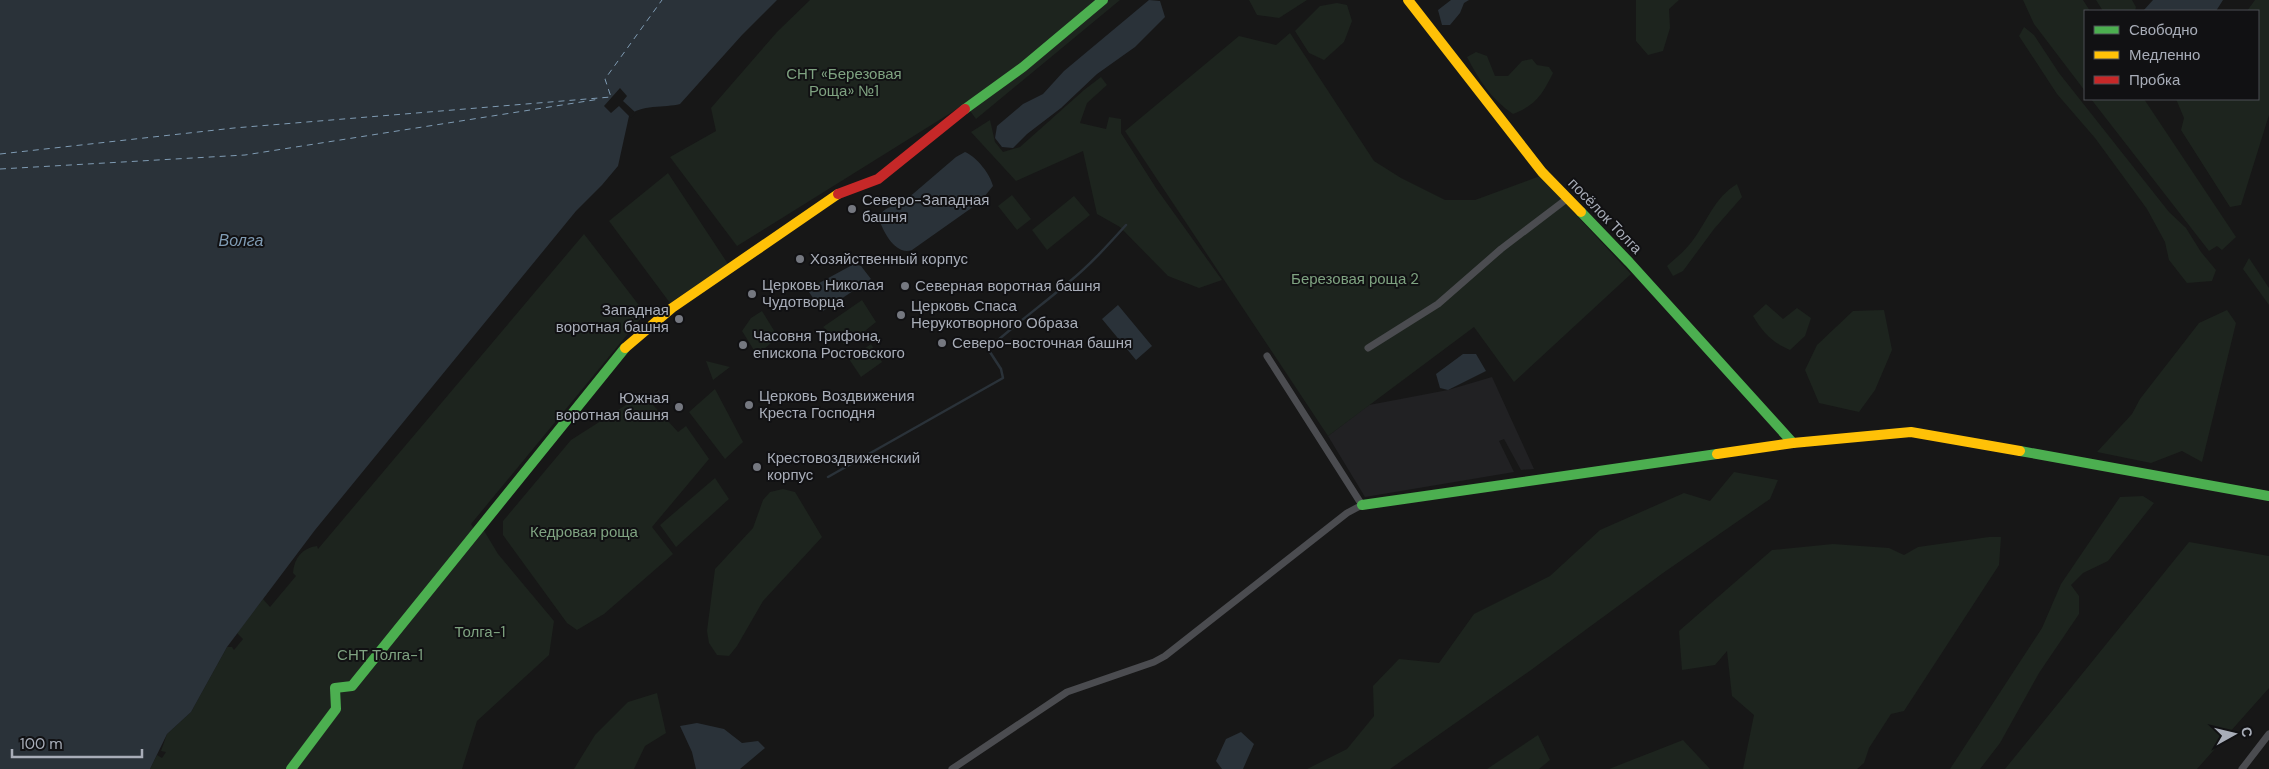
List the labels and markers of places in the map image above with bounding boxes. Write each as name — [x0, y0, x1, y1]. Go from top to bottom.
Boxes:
place label: Северо-Западная башня — [862, 190, 990, 227]
marker: Северо-Западная башня — [846, 203, 858, 215]
place label: Хозяйственный корпус — [810, 249, 968, 269]
marker: Хозяйственный корпус — [794, 253, 806, 265]
place label: Церковь Николая Чудотворца — [762, 275, 884, 312]
place label: Северная воротная башня — [915, 276, 1101, 296]
marker: Северная воротная башня — [899, 280, 911, 292]
marker: Церковь Николая Чудотворца — [746, 288, 758, 300]
place label: Церковь Спаса Нерукотворного Образа — [911, 296, 1079, 333]
place label: Западная воротная башня — [556, 300, 669, 337]
marker: Церковь Спаса Нерукотворного Образа — [895, 309, 907, 321]
marker: Западная воротная башня — [673, 313, 685, 325]
place label: Часовня Трифона, епископа Ростовского — [753, 326, 905, 363]
place label: Северо-восточная башня — [952, 333, 1132, 353]
marker: Северо-восточная башня — [936, 337, 948, 349]
marker: Часовня Трифона, епископа Ростовского — [737, 339, 749, 351]
place label: Церковь Воздвижения Креста Господня — [759, 386, 915, 423]
place label: Южная воротная башня — [556, 388, 669, 425]
marker: Церковь Воздвижения Креста Господня — [743, 399, 755, 411]
marker: Южная воротная башня — [673, 401, 685, 413]
place label: Крестовоздвиженский корпус — [767, 448, 920, 485]
marker: Крестовоздвиженский корпус — [751, 461, 763, 473]

